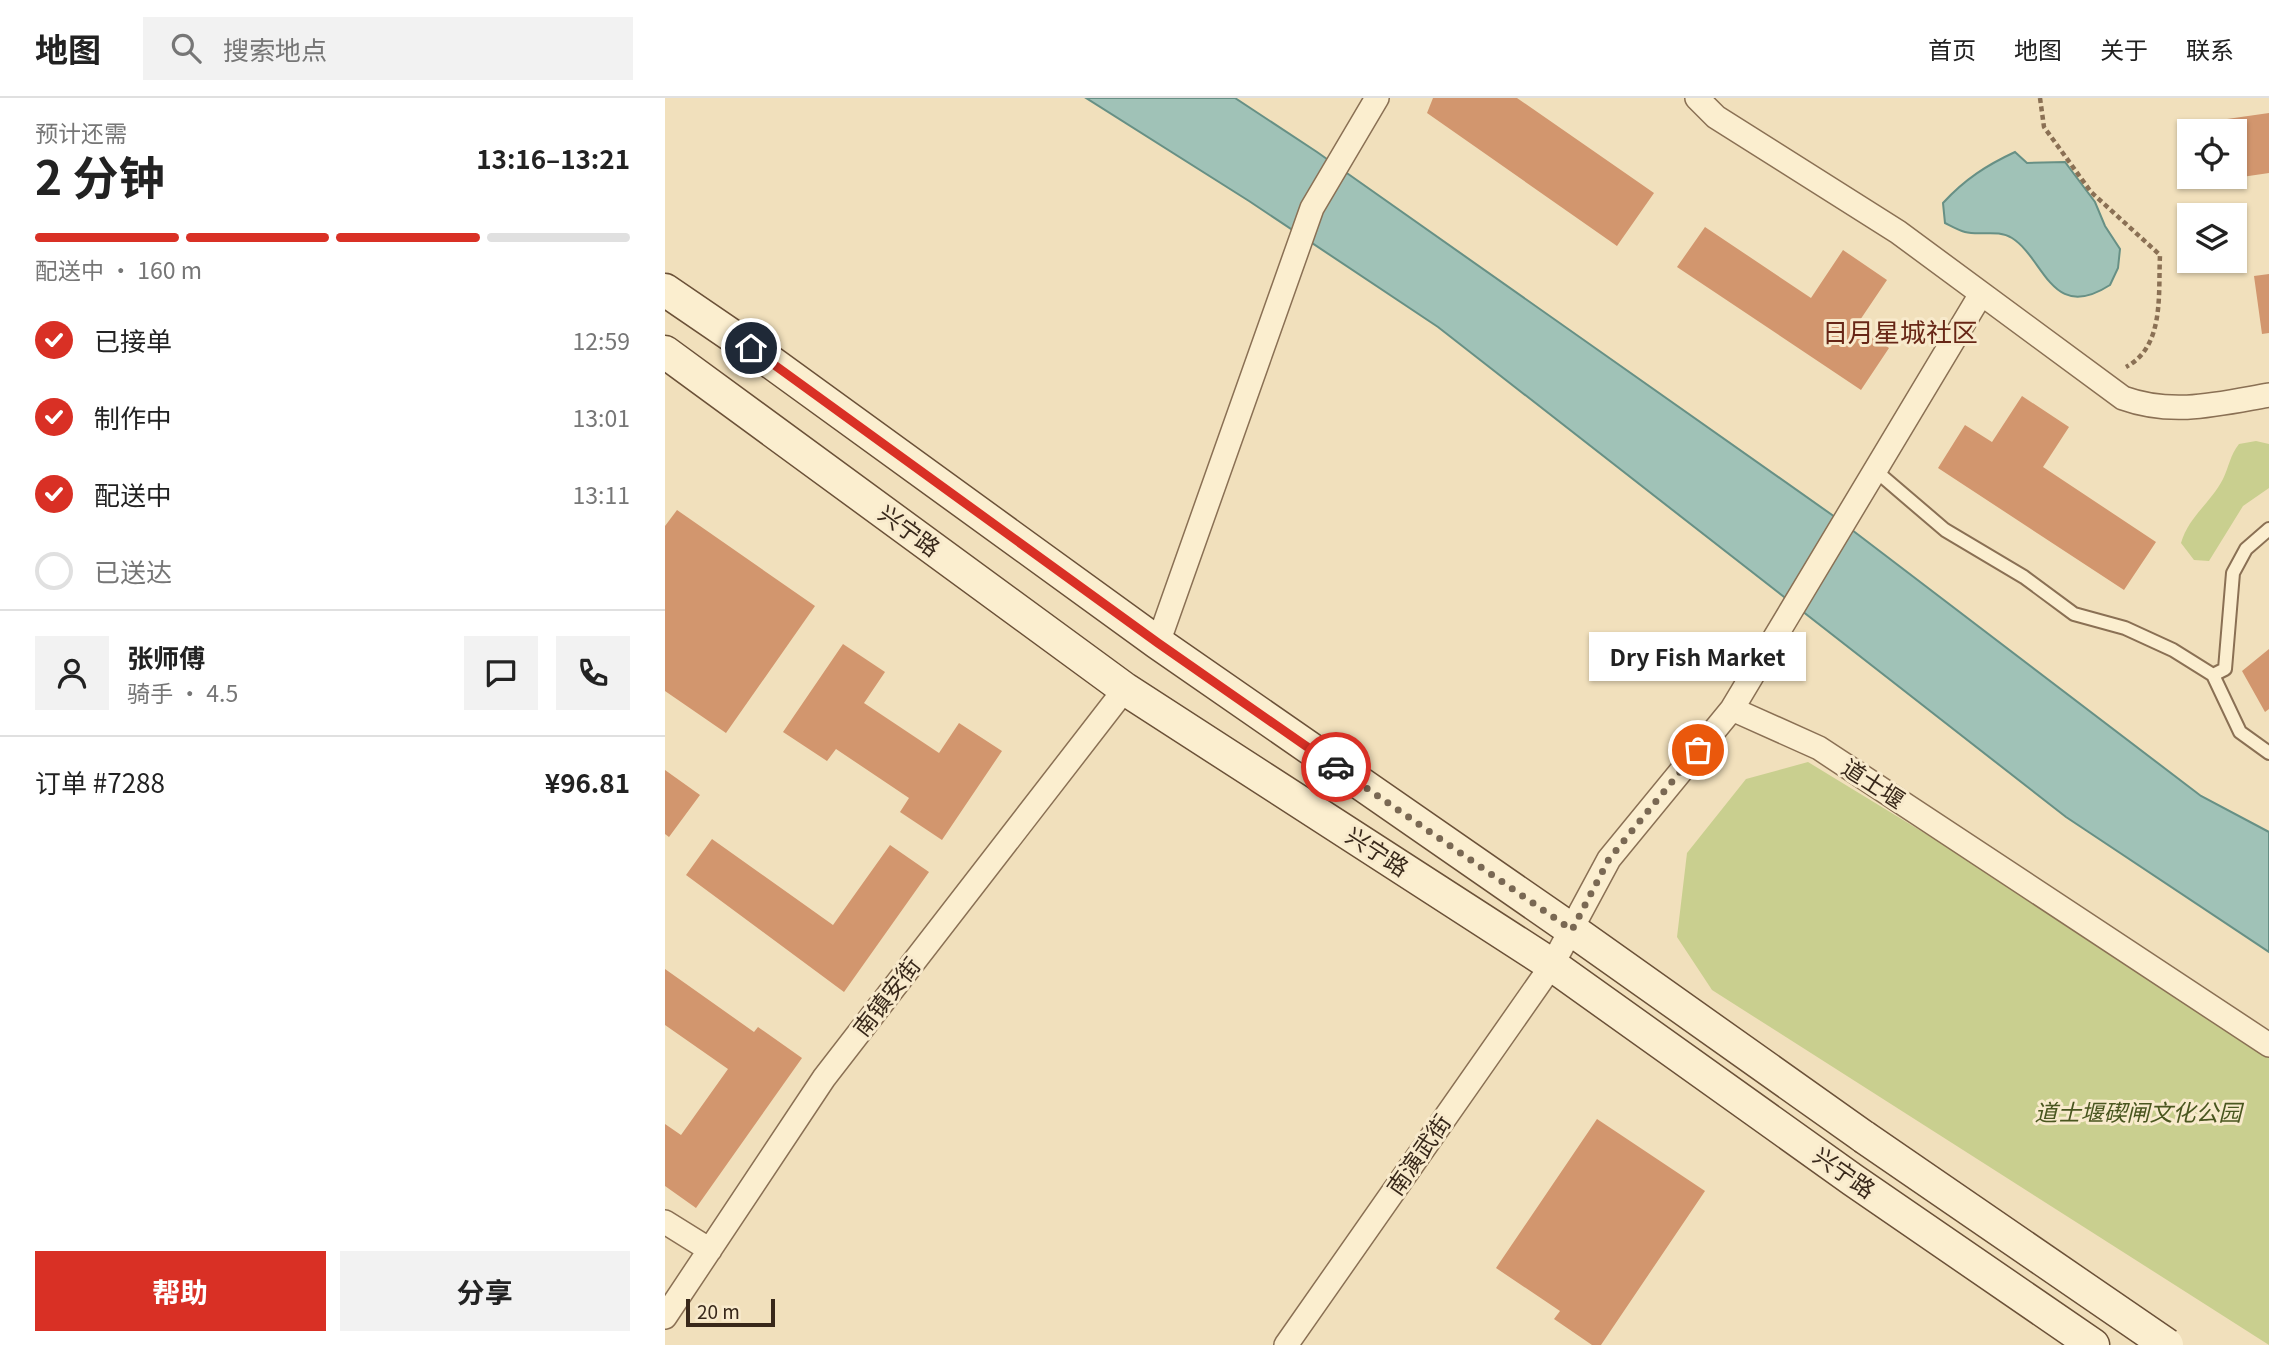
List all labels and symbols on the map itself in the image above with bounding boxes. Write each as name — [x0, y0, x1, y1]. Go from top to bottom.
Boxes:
district label: 日月星城社区 — [1822, 312, 1978, 349]
pin — [721, 318, 781, 378]
street label: 兴宁路 — [872, 495, 948, 563]
callout: Dry Fish Market — [1590, 631, 1807, 680]
pin — [1668, 720, 1728, 780]
courier — [1301, 732, 1371, 802]
street label: 道士堰 — [1836, 749, 1912, 815]
street label: 兴宁路 — [1340, 817, 1416, 883]
street label: 南镇安街 — [844, 949, 927, 1042]
park label: 道士堰碶闸文化公园 — [2035, 1094, 2245, 1128]
street label: 南演武街 — [1377, 1106, 1458, 1201]
street label: 兴宁路 — [1807, 1138, 1883, 1205]
scale bar — [686, 1296, 775, 1328]

